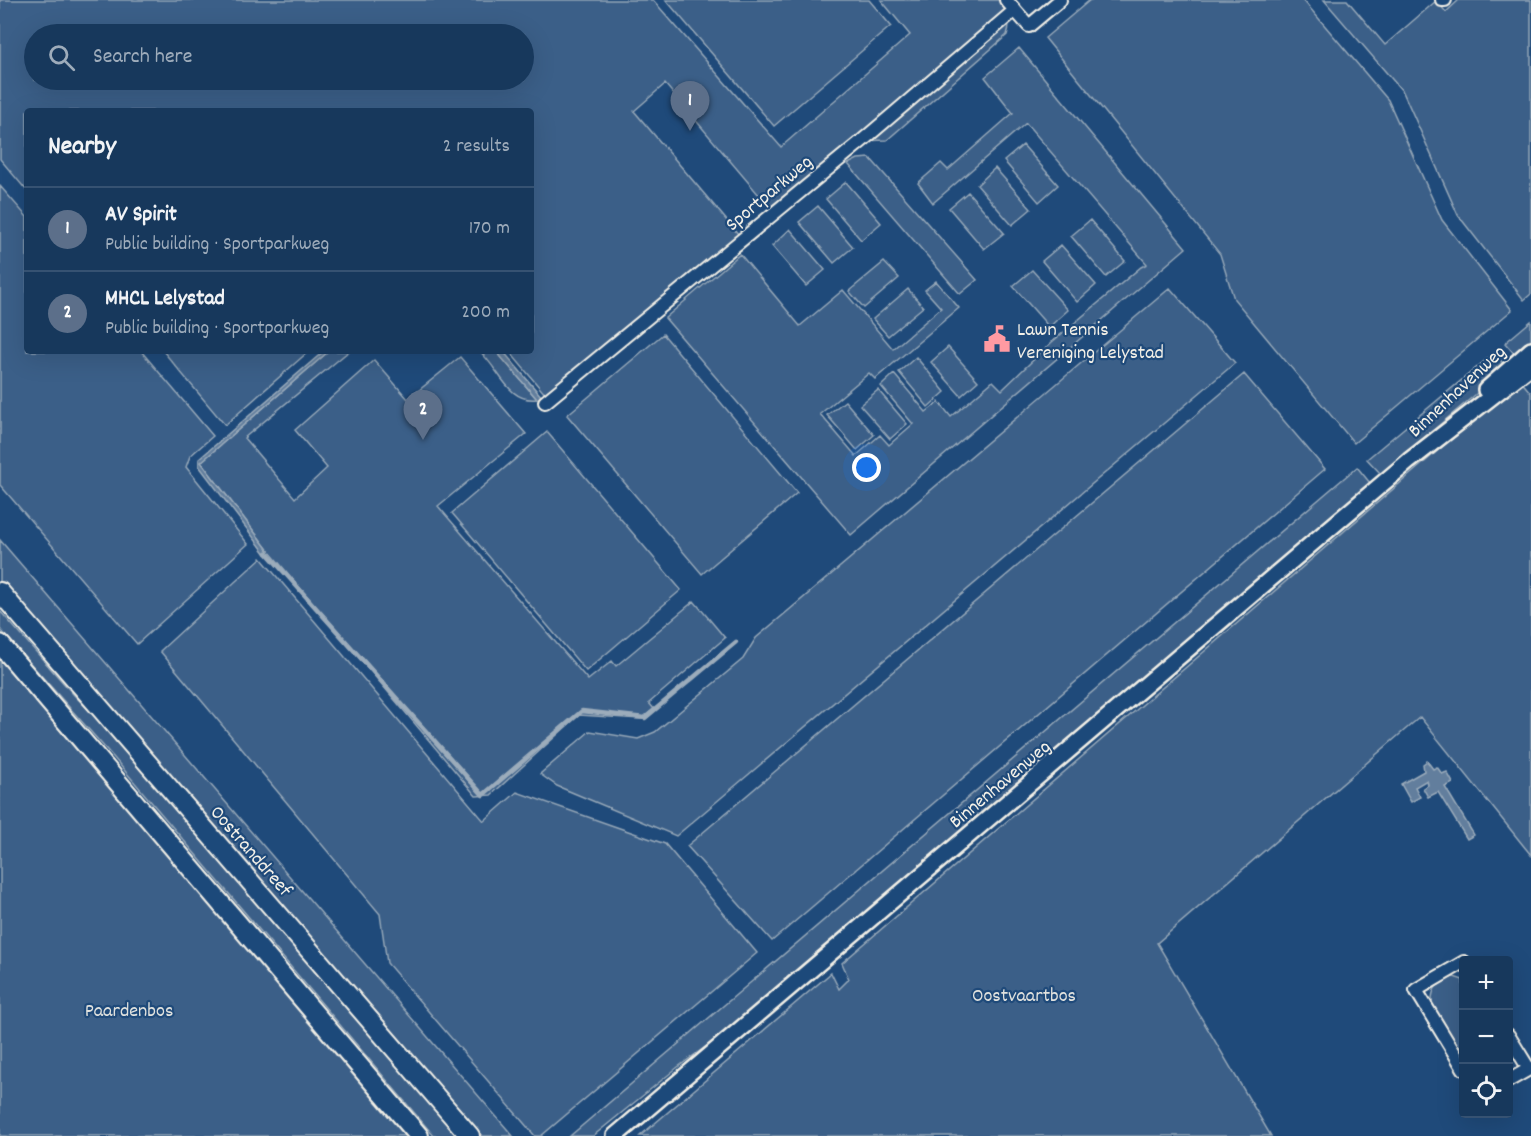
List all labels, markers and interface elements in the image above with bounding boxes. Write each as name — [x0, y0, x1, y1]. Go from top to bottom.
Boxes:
search box — [24, 24, 534, 90]
icon: search — [45, 41, 78, 74]
text: Search here — [93, 42, 192, 73]
pin: 1 — [670, 82, 710, 131]
text: Nearby — [48, 129, 116, 166]
text: 2 results — [443, 133, 510, 161]
street label: Sportparkweg — [720, 149, 820, 239]
text: AV Spirit — [105, 200, 177, 231]
text: 1 — [65, 215, 70, 243]
text: 170 m — [469, 215, 510, 243]
text: Public building · Sportparkweg — [105, 231, 329, 259]
text: MHCL Lelystad — [105, 284, 225, 315]
text: 2 — [63, 299, 72, 327]
text: 200 m — [461, 299, 510, 327]
text: Public building · Sportparkweg — [105, 315, 329, 343]
place label: Lawn Tennis Vereniging Lelystad — [1017, 317, 1164, 368]
public building icon: Lawn Tennis Vereniging Lelystad — [982, 324, 1012, 354]
street label: Binnenhavenweg — [1403, 339, 1513, 445]
pin: 2 — [404, 390, 442, 440]
your location — [852, 453, 881, 482]
street label: Binnenhavenweg — [944, 734, 1058, 836]
street label: Oostranddreef — [202, 800, 298, 905]
map controls — [1459, 956, 1513, 1118]
button: + — [1459, 956, 1513, 1010]
park label: Oostvaartbos — [972, 983, 1076, 1011]
park label: Paardenbos — [85, 998, 173, 1026]
button: − — [1459, 1010, 1513, 1064]
button: locate — [1459, 1064, 1513, 1118]

